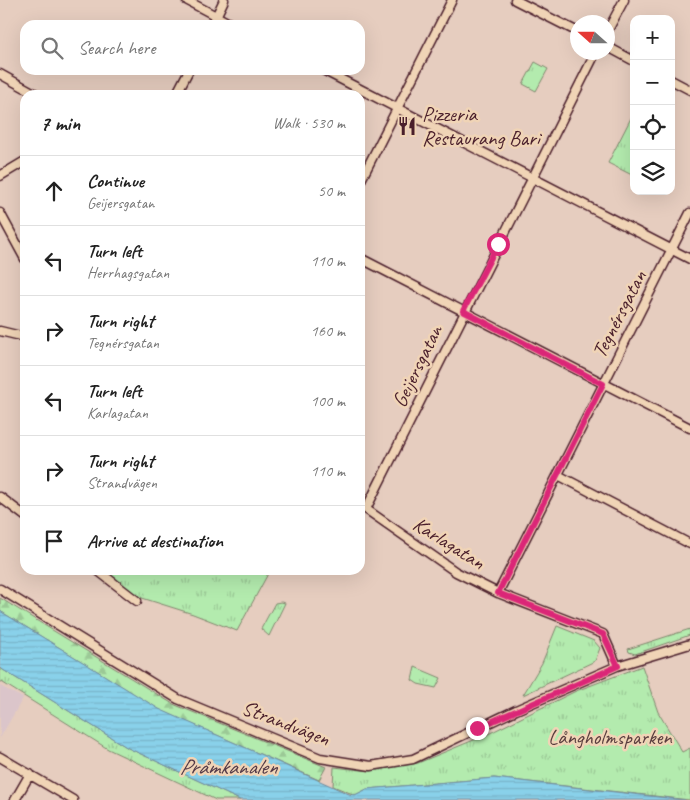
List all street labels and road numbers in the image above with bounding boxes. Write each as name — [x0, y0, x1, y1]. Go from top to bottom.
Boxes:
street label: Tegnérsgatan — [586, 266, 652, 362]
street label: Geijersgatan — [386, 319, 449, 411]
street label: Karlagatan — [408, 511, 490, 576]
street label: Strandvägen — [238, 694, 334, 752]

